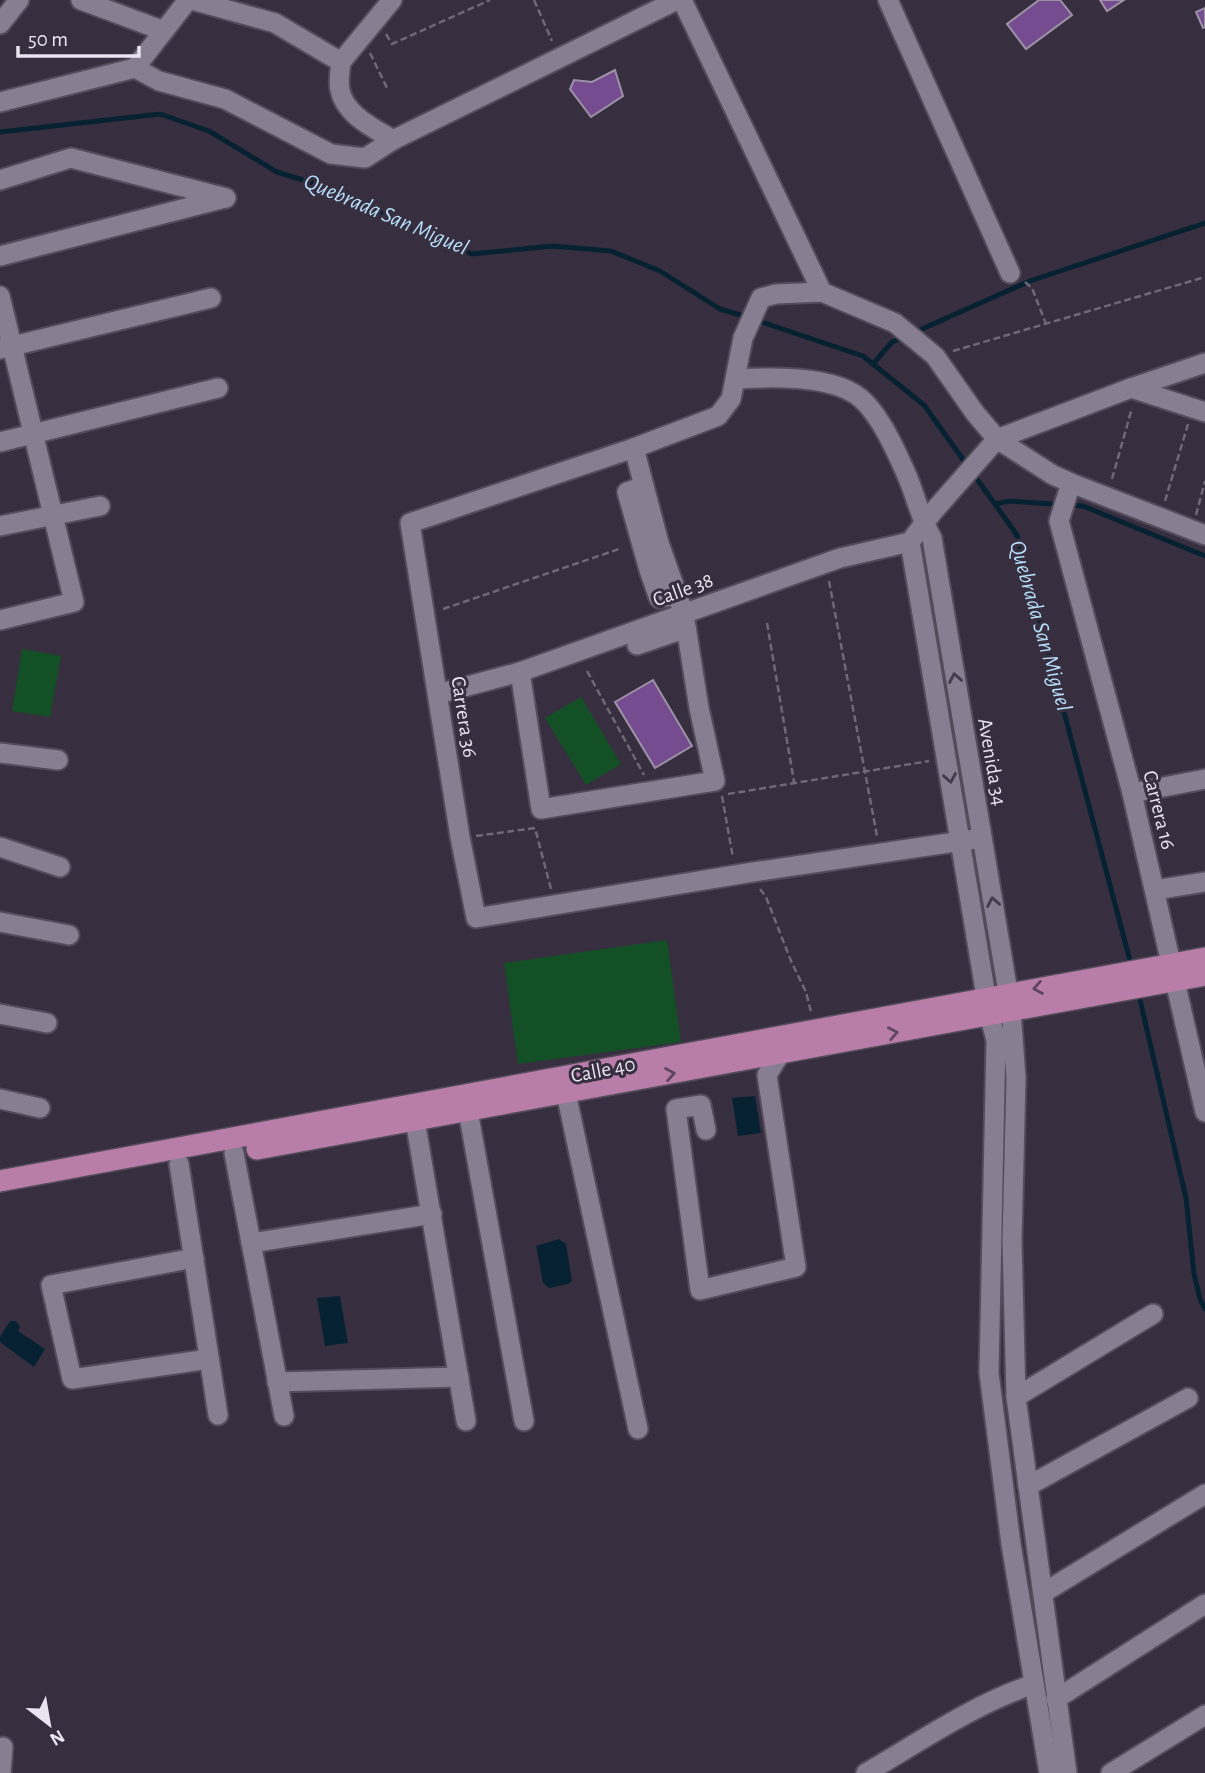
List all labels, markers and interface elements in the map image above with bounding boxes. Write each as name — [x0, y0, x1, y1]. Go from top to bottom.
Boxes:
scale bar — [18, 14, 138, 58]
text: 50 m — [28, 29, 68, 50]
water label: Quebrada San Miguel — [300, 170, 472, 260]
water label: Quebrada San Miguel — [1005, 538, 1075, 714]
street label: Calle 38 — [650, 569, 716, 611]
one-way arrow — [948, 672, 963, 684]
street label: Carrera 36 — [447, 675, 481, 759]
street label: Avenida 34 — [974, 716, 1010, 808]
street label: Carrera 16 — [1139, 768, 1179, 852]
one-way arrow — [942, 772, 957, 784]
one-way arrow — [986, 896, 1001, 908]
one-way arrow — [1032, 980, 1044, 995]
one-way arrow — [887, 1026, 899, 1041]
street label: Calle 40 — [569, 1053, 637, 1087]
one-way arrow — [664, 1067, 676, 1082]
north arrow — [14, 1689, 84, 1759]
text: N — [46, 1726, 68, 1749]

